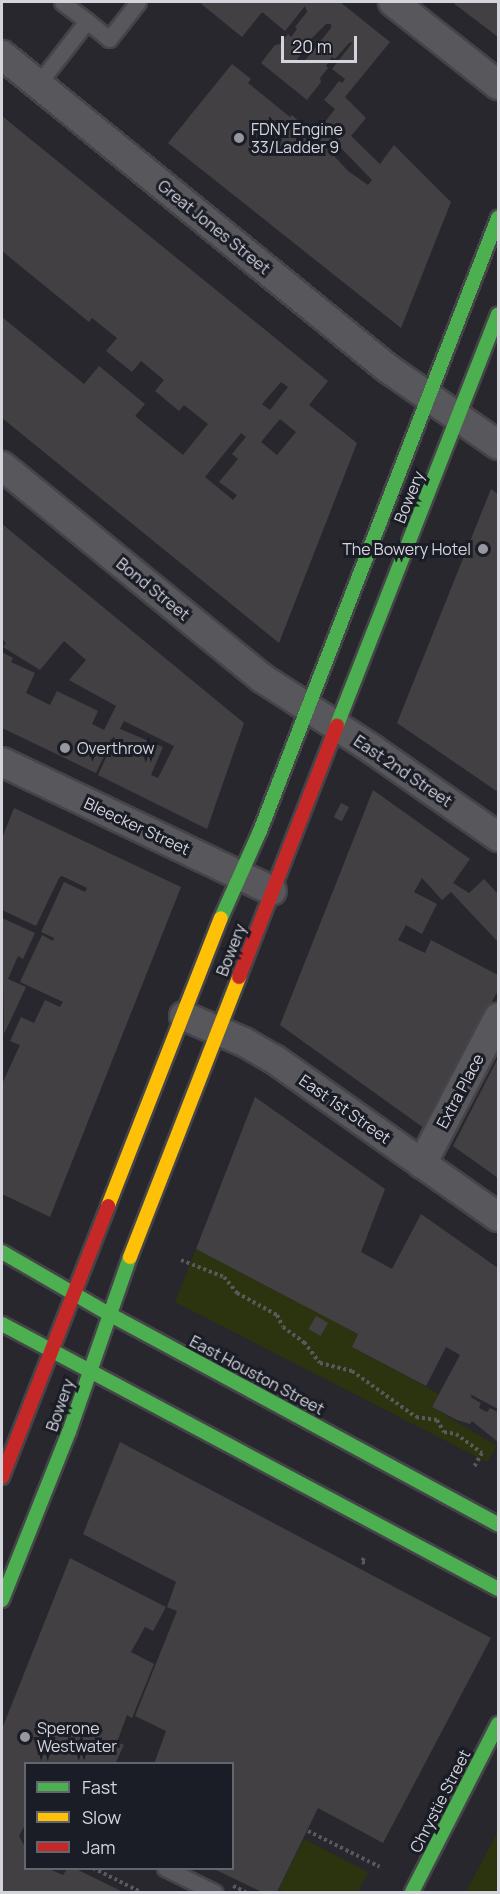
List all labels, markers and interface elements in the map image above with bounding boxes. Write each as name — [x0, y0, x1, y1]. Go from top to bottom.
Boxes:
scale bar — [284, 24, 360, 62]
text: 20 m — [292, 34, 332, 58]
place label: FDNY Engine 33/Ladder 9 — [251, 119, 343, 157]
marker: FDNY Engine 33/Ladder 9 — [232, 131, 246, 145]
street label: Great Jones Street — [154, 176, 274, 278]
street label: Bowery — [390, 468, 428, 526]
place label: The Bowery Hotel — [342, 539, 471, 559]
marker: The Bowery Hotel — [476, 542, 490, 556]
street label: Bond Street — [113, 554, 193, 624]
street label: East 2nd Street — [350, 731, 456, 811]
place label: Overthrow — [77, 738, 154, 758]
marker: Overthrow — [58, 741, 72, 755]
street label: Bleecker Street — [81, 793, 193, 859]
street label: Bowery — [212, 921, 250, 979]
street label: Extra Place — [432, 1050, 488, 1132]
street label: East 1st Street — [296, 1070, 394, 1148]
street label: East Houston Street — [186, 1331, 328, 1419]
street label: Bowery — [42, 1376, 78, 1434]
place label: Sperone Westwater — [37, 1718, 117, 1756]
marker: Sperone Westwater — [18, 1730, 32, 1744]
street label: Chrystie Street — [406, 1746, 474, 1856]
legend — [24, 1762, 234, 1870]
text: Fast — [82, 1775, 117, 1799]
text: Slow — [82, 1805, 121, 1829]
text: Jam — [82, 1835, 116, 1859]

